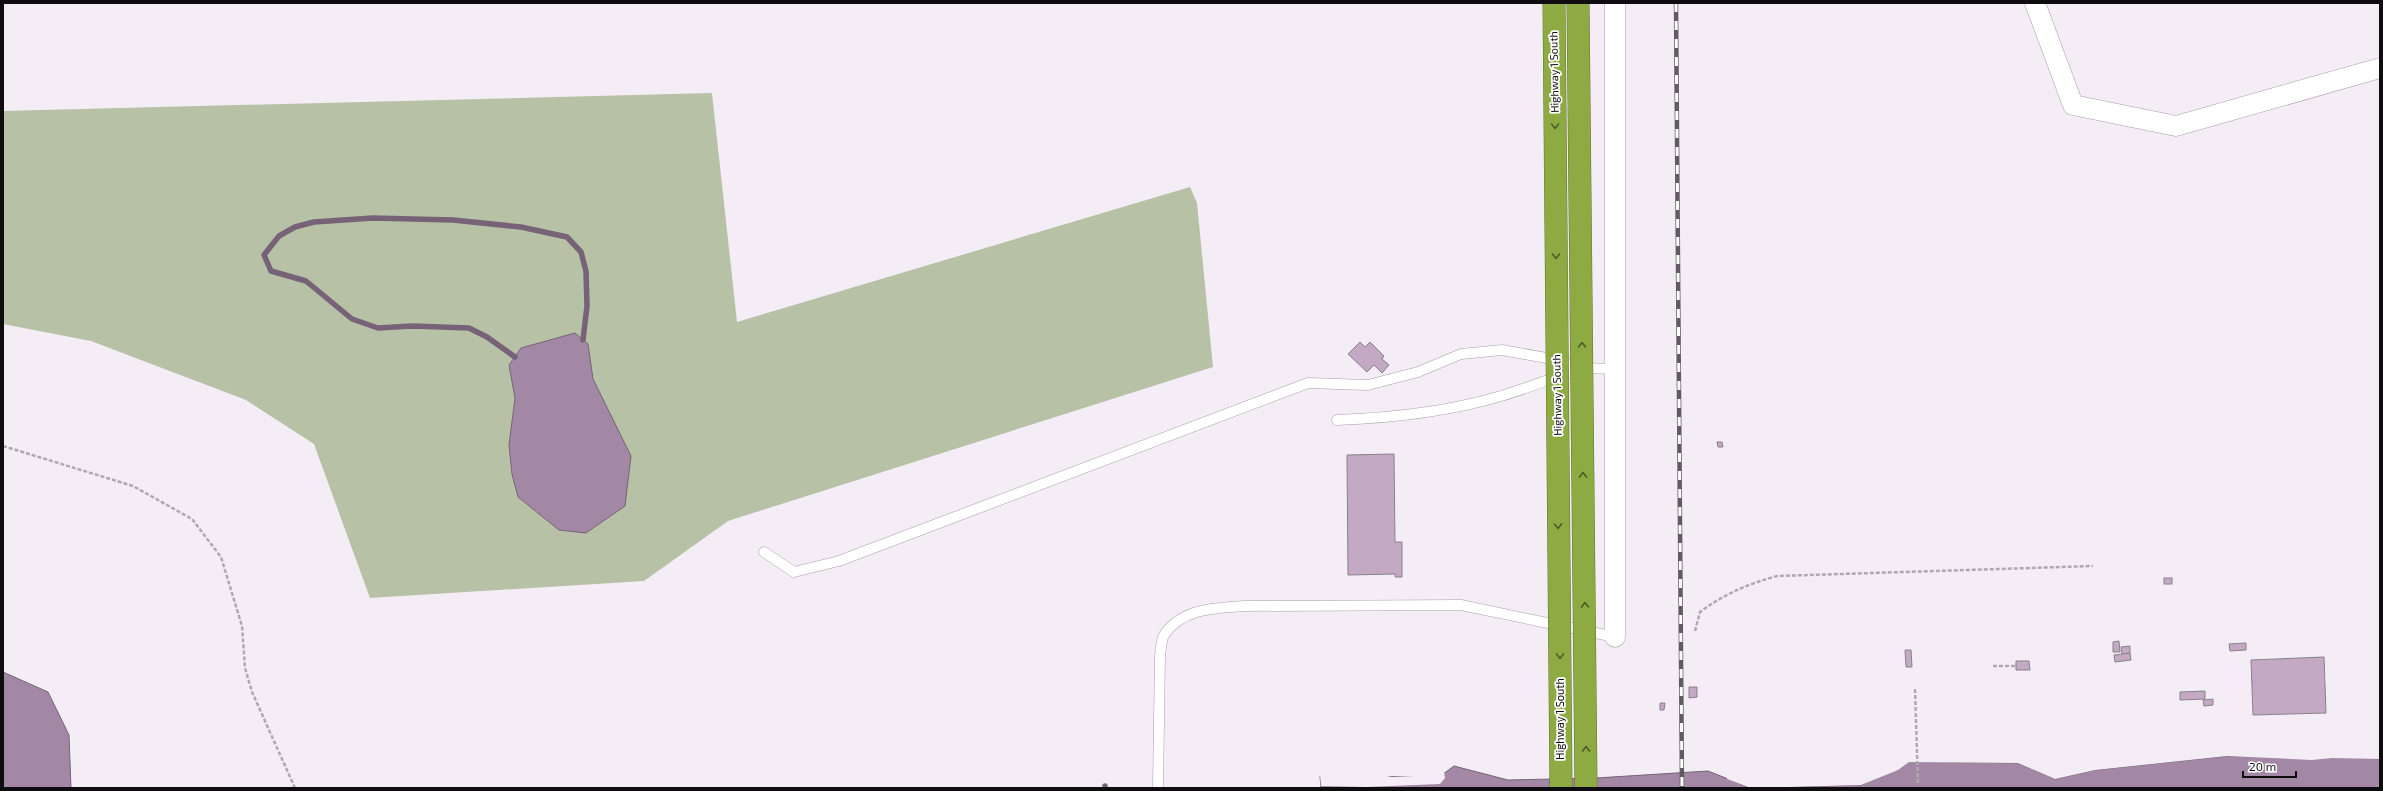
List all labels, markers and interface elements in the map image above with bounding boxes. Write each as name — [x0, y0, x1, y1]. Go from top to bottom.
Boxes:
street label: Highway 1 South — [1546, 31, 1561, 113]
one-way arrow — [1551, 123, 1559, 129]
one-way arrow — [1552, 253, 1560, 259]
one-way arrow — [1578, 342, 1586, 348]
street label: Highway 1 South — [1549, 354, 1564, 436]
one-way arrow — [1579, 472, 1587, 478]
one-way arrow — [1554, 523, 1562, 529]
one-way arrow — [1581, 602, 1589, 608]
one-way arrow — [1555, 653, 1564, 659]
street label: Highway 1 South — [1553, 678, 1566, 760]
one-way arrow — [1582, 746, 1590, 752]
scale bar — [2243, 753, 2296, 779]
text: 20 m — [2249, 759, 2276, 773]

